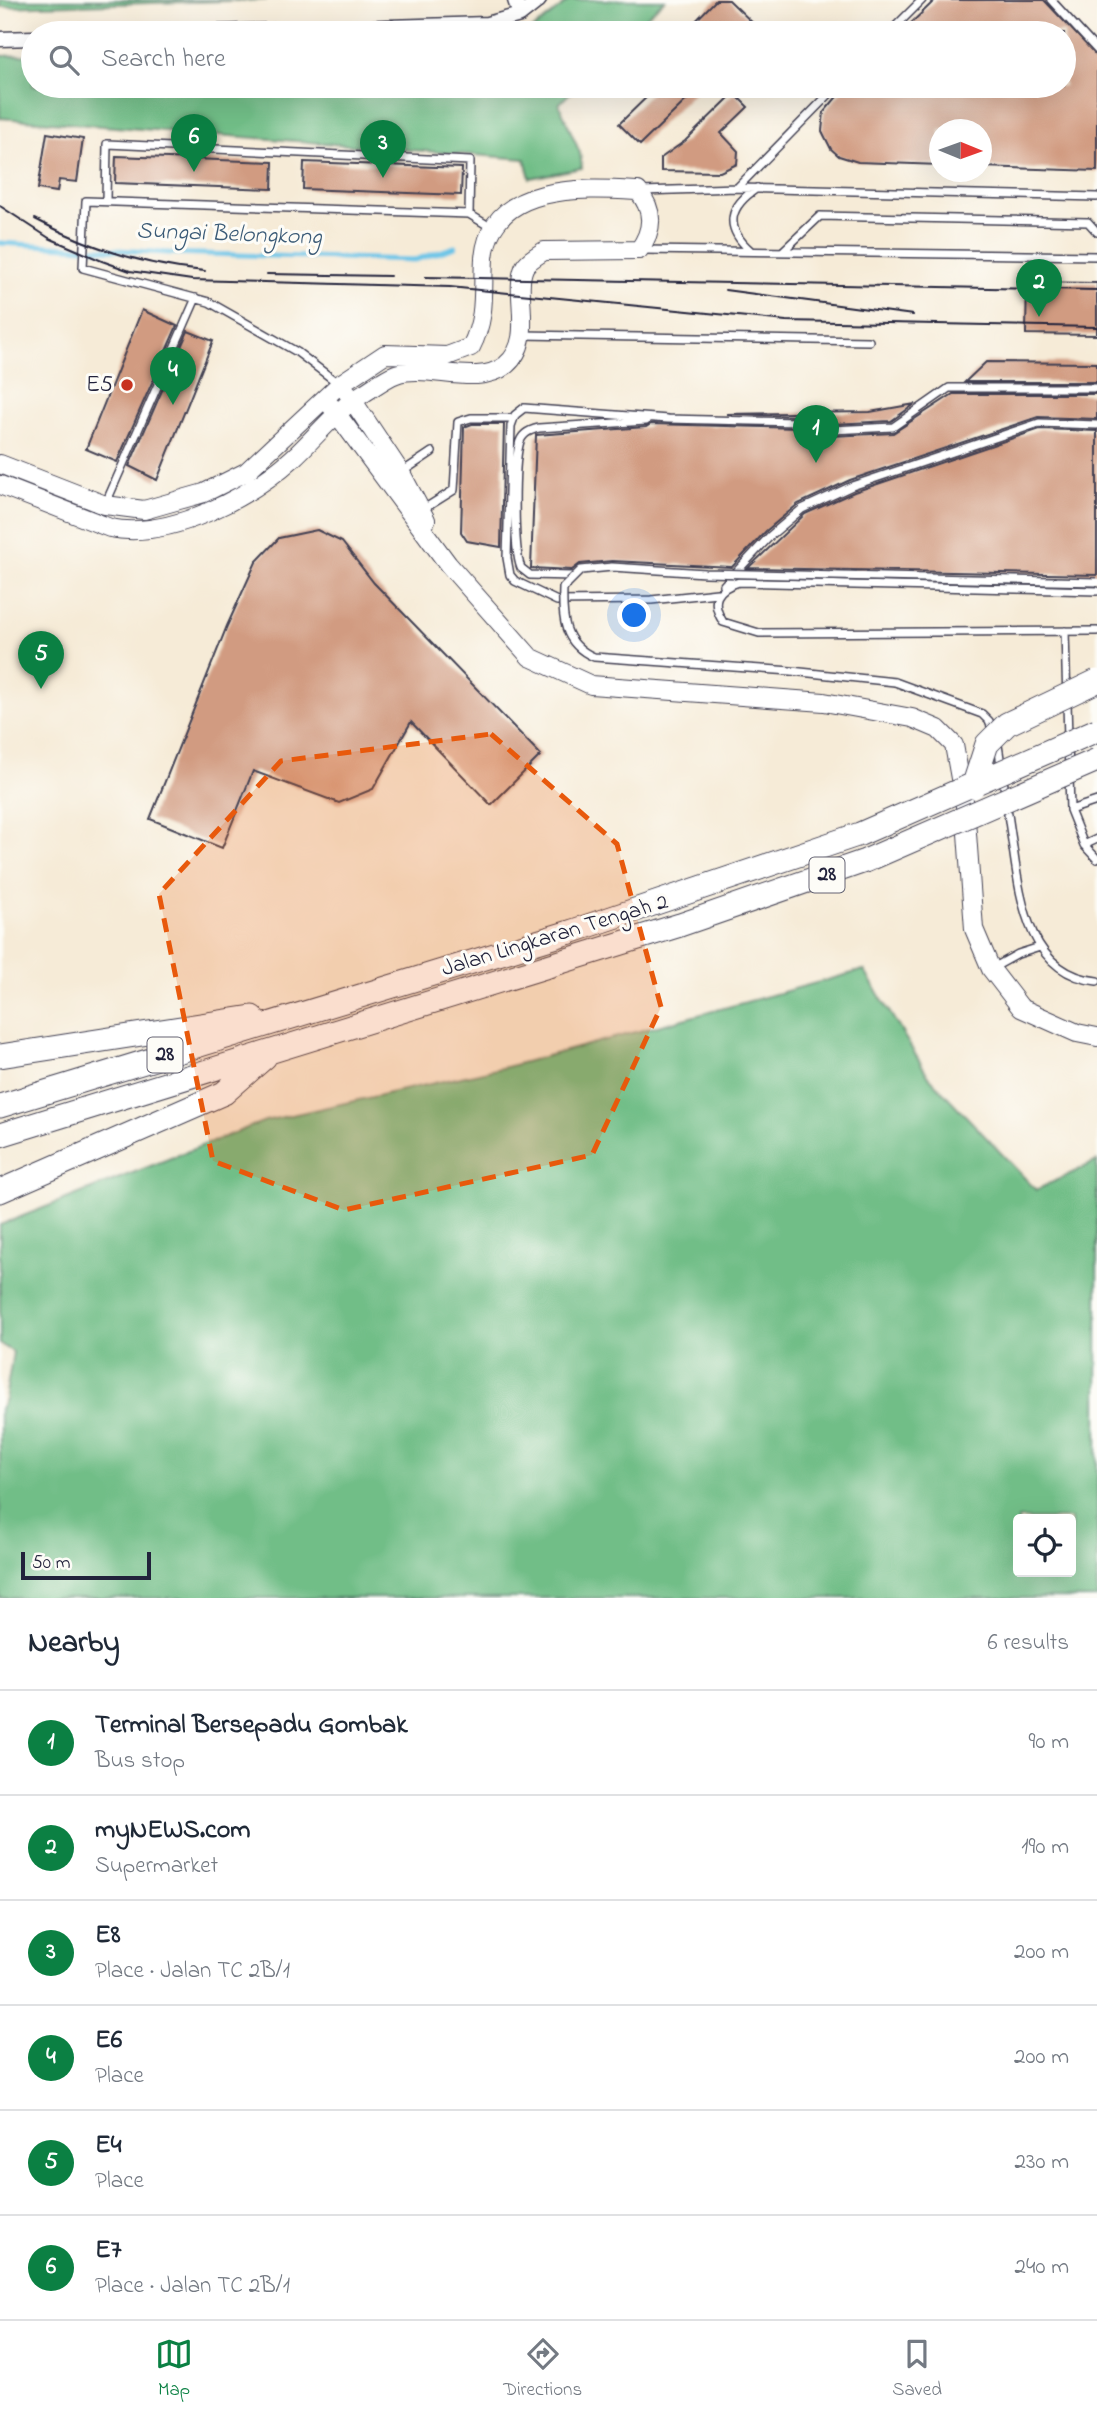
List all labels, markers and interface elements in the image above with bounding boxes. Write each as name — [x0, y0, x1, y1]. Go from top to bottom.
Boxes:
search box — [21, 21, 1076, 98]
icon: search — [45, 41, 83, 79]
text: Search here — [101, 41, 226, 79]
pin: 6 — [171, 114, 217, 172]
north arrow — [929, 119, 992, 182]
pin: 3 — [360, 120, 406, 178]
water label: Sungai Belongkong — [136, 214, 324, 256]
pin: 2 — [1016, 259, 1062, 317]
pin: 4 — [150, 347, 196, 405]
place label: E5 — [86, 369, 113, 402]
marker: E5 — [119, 377, 135, 393]
pin: 1 — [793, 405, 839, 463]
your location — [617, 598, 651, 632]
pin: 5 — [18, 631, 64, 689]
road number: 28 — [810, 858, 844, 892]
street label: Jalan Lingkaran Tengah 2 — [438, 886, 673, 987]
road number: 28 — [148, 1038, 182, 1072]
map controls — [1013, 1514, 1076, 1577]
button: locate — [1013, 1514, 1076, 1577]
scale bar — [21, 1549, 150, 1581]
text: 50 m — [32, 1550, 71, 1577]
text: Nearby — [28, 1622, 120, 1666]
text: 6 results — [988, 1627, 1069, 1660]
text: Terminal Bersepadu Gombak — [95, 1707, 408, 1745]
text: 1 — [47, 1726, 55, 1759]
text: 90 m — [1029, 1726, 1069, 1759]
text: Bus stop — [95, 1745, 185, 1778]
text: myNEWS.com — [95, 1812, 250, 1850]
text: 2 — [45, 1831, 57, 1864]
text: 190 m — [1021, 1831, 1069, 1864]
text: Supermarket — [95, 1850, 218, 1883]
text: E8 — [95, 1917, 121, 1955]
text: 3 — [46, 1936, 56, 1969]
text: 200 m — [1014, 1936, 1069, 1969]
text: Place · Jalan TC 2B/1 — [95, 1955, 290, 1988]
text: E6 — [95, 2022, 122, 2060]
text: 4 — [46, 2041, 56, 2074]
text: 200 m — [1014, 2041, 1069, 2074]
text: Place — [95, 2060, 144, 2093]
text: E4 — [95, 2127, 121, 2165]
text: 5 — [44, 2146, 58, 2179]
text: 230 m — [1015, 2146, 1069, 2179]
text: Place — [95, 2165, 144, 2198]
text: E7 — [95, 2232, 121, 2270]
text: 6 — [46, 2251, 56, 2284]
text: 240 m — [1015, 2251, 1069, 2284]
text: Place · Jalan TC 2B/1 — [95, 2270, 290, 2303]
tab: Map — [155, 2335, 193, 2404]
tab: Directions — [503, 2335, 582, 2404]
tab: Saved — [892, 2335, 942, 2404]

